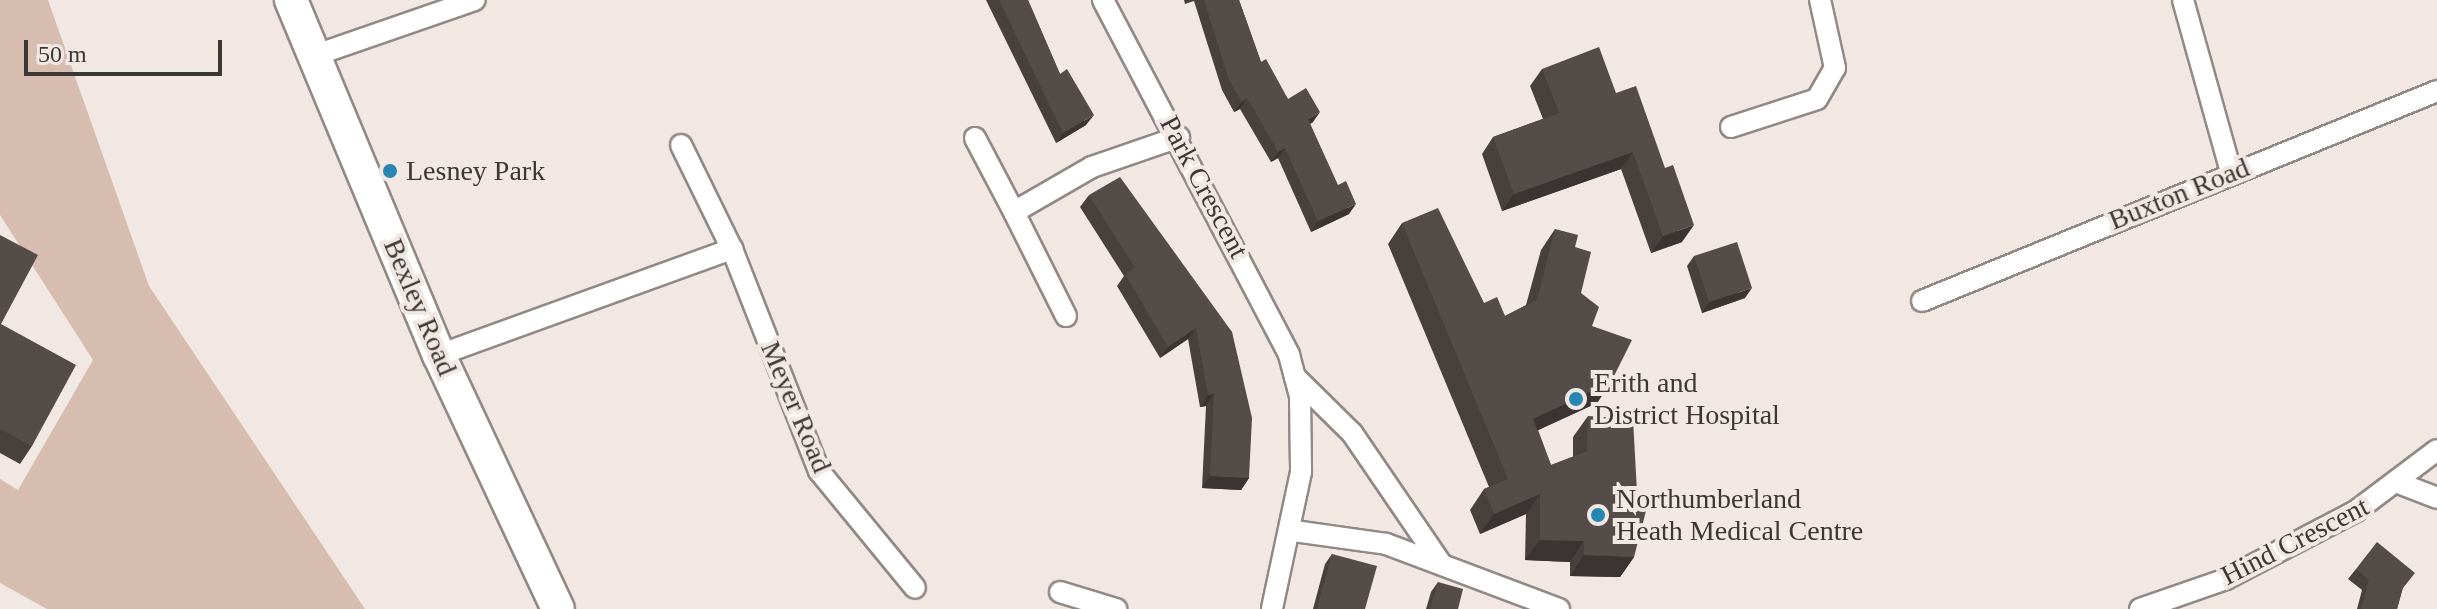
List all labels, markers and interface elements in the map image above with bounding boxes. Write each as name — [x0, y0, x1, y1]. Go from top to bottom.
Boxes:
scale bar — [28, 24, 226, 74]
text: 50 m — [38, 41, 87, 67]
street label: Park Crescent — [1152, 110, 1256, 264]
street label: Buxton Road — [2104, 151, 2254, 237]
place label: Lesney Park — [406, 154, 545, 188]
marker: Lesney Park — [381, 162, 399, 180]
street label: Bexley Road — [376, 234, 464, 380]
street label: Meyer Road — [753, 336, 839, 478]
place label: Erith and District Hospital — [1594, 366, 1780, 432]
marker: Erith and District Hospital — [1565, 388, 1587, 410]
place label: Northumberland Heath Medical Centre — [1616, 482, 1863, 548]
street label: Hind Crescent — [2216, 489, 2374, 593]
marker: Northumberland Heath Medical Centre — [1587, 504, 1609, 526]

